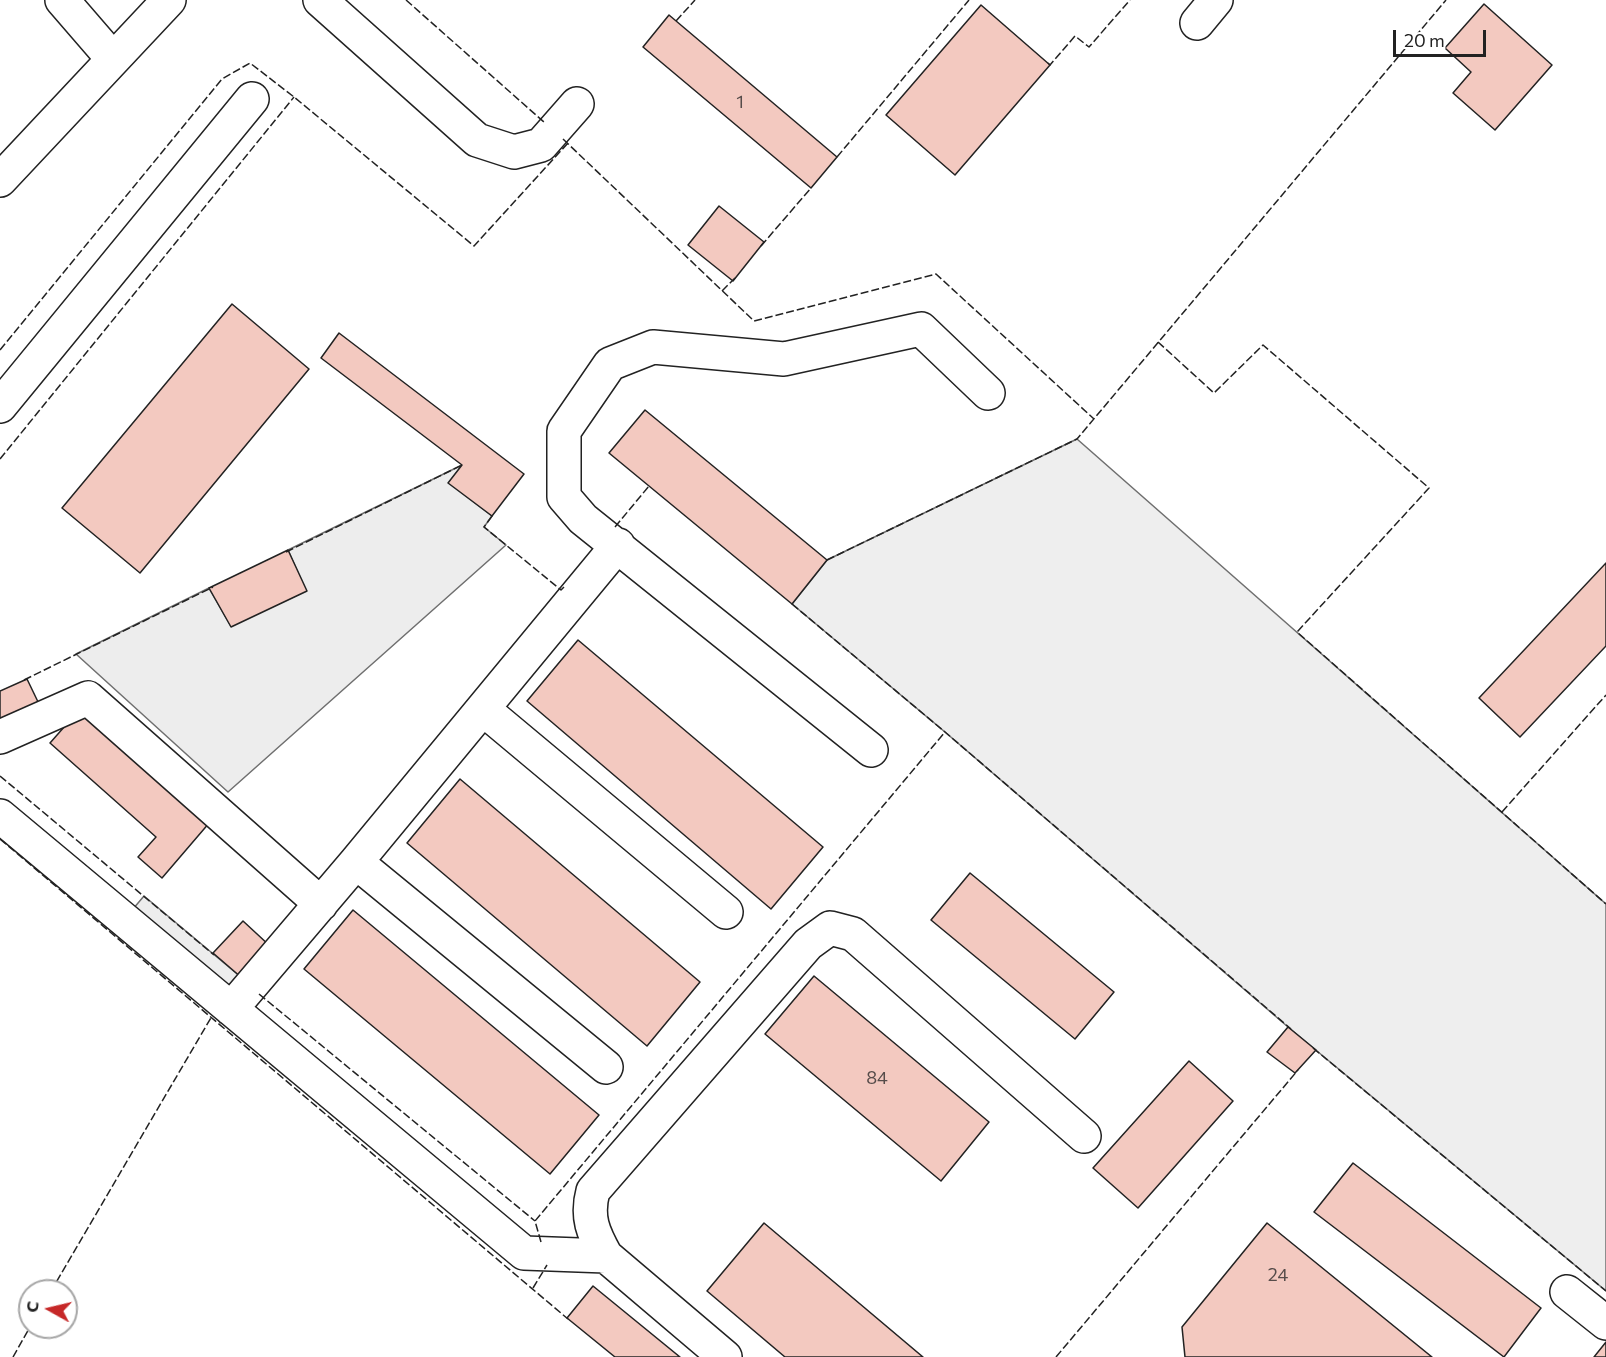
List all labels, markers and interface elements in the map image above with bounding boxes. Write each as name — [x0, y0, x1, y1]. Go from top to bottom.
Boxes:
scale bar — [1396, 18, 1489, 56]
text: 20 m — [1404, 29, 1445, 51]
house number: 1 — [736, 91, 744, 113]
house number: 84 — [866, 1067, 888, 1089]
house number: 24 — [1268, 1264, 1288, 1286]
north arrow — [18, 1279, 78, 1339]
text: С — [21, 1300, 42, 1313]

